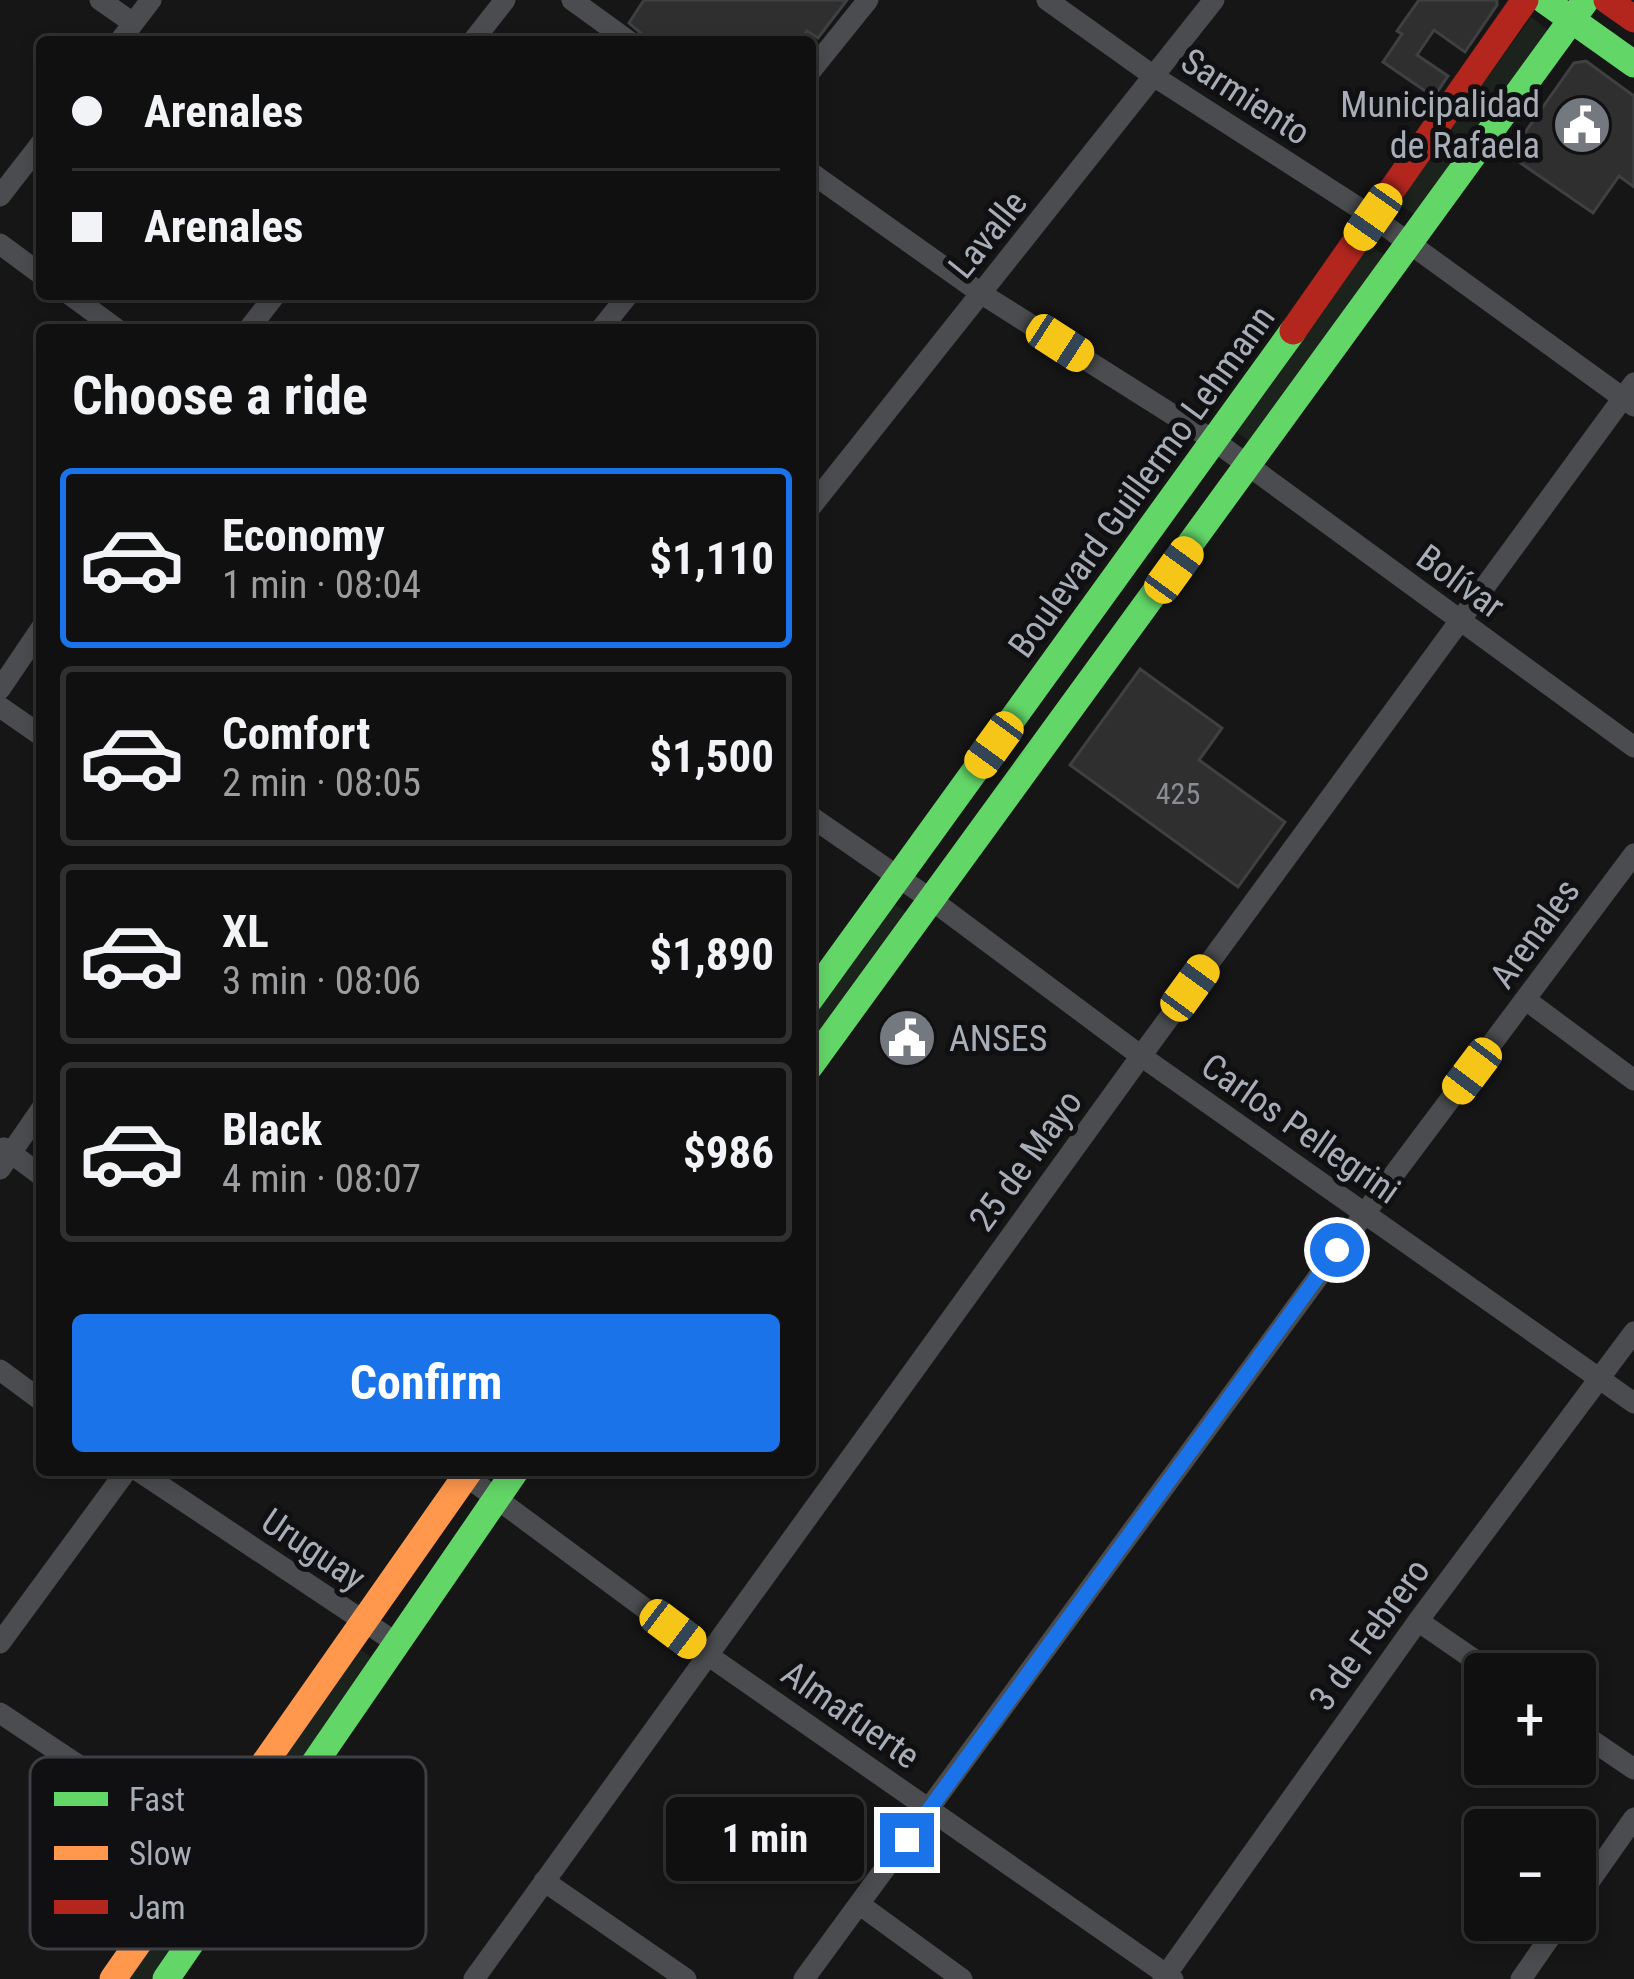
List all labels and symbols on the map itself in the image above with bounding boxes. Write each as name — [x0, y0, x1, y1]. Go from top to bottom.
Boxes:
street label: Sarmiento — [1173, 40, 1318, 154]
place label: Municipalidad de Rafaela — [1340, 84, 1540, 167]
public building icon: Municipalidad de Rafaela — [1551, 94, 1613, 156]
car — [1338, 177, 1408, 257]
street label: Lavalle — [940, 183, 1036, 287]
street label: Boulevard Guillermo Lehmann — [1000, 298, 1284, 666]
car — [1020, 308, 1100, 378]
car — [1138, 530, 1210, 610]
street label: Bolívar — [1409, 536, 1512, 628]
car — [958, 705, 1030, 785]
house number: 425 — [1156, 776, 1200, 811]
street label: Arenales — [1481, 871, 1588, 996]
car — [1154, 948, 1226, 1028]
public building icon: ANSES — [876, 1007, 938, 1069]
place label: ANSES — [949, 1018, 1047, 1060]
car — [1436, 1031, 1508, 1111]
street label: Carlos Pellegrini — [1193, 1045, 1408, 1213]
street label: 25 de Mayo — [961, 1082, 1091, 1239]
route start — [1310, 1223, 1364, 1277]
street label: Uruguay — [254, 1500, 373, 1600]
street label: 3 de Febrero — [1301, 1551, 1439, 1718]
car — [633, 1593, 713, 1665]
street label: Almafuerte — [773, 1652, 927, 1777]
legend — [30, 1757, 426, 1949]
text: Fast — [129, 1780, 185, 1819]
callout: 1 min — [667, 1798, 865, 1882]
route end — [880, 1813, 934, 1867]
text: Slow — [129, 1834, 192, 1873]
text: Jam — [129, 1888, 186, 1927]

